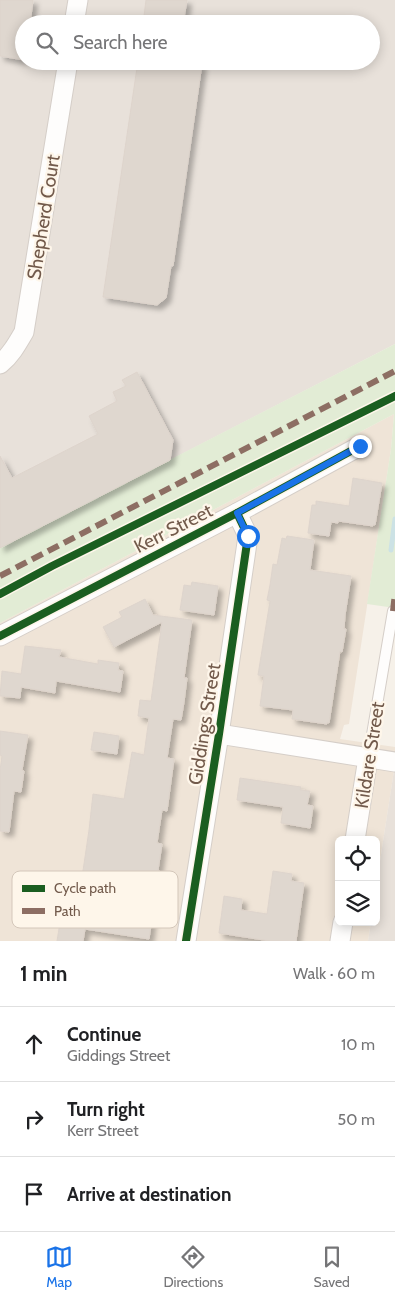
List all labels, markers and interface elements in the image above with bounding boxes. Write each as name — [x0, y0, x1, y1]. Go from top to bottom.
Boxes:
search box — [15, 15, 380, 70]
icon: search — [33, 29, 61, 57]
text: Search here — [73, 31, 167, 54]
street label: Shepherd Court — [22, 152, 65, 281]
route end — [349, 435, 372, 458]
street label: Kerr Street — [130, 499, 217, 558]
route start — [237, 525, 260, 548]
street label: Giddings Street — [184, 661, 226, 787]
street label: Kildare Street — [350, 699, 389, 810]
map controls — [335, 836, 380, 926]
button: locate — [335, 836, 380, 881]
legend — [12, 871, 178, 928]
text: Cycle path — [54, 879, 116, 897]
button: layers — [335, 881, 380, 926]
text: Path — [54, 902, 81, 920]
text: 1 min — [20, 961, 67, 986]
text: Walk · 60 m — [293, 964, 375, 983]
text: Continue — [67, 1023, 141, 1046]
icon: ahead — [20, 1030, 48, 1058]
text: 10 m — [341, 1035, 375, 1054]
text: Giddings Street — [67, 1046, 170, 1065]
text: Turn right — [67, 1098, 145, 1121]
icon: right — [20, 1105, 48, 1133]
text: 50 m — [338, 1110, 375, 1129]
text: Kerr Street — [67, 1121, 139, 1140]
icon: arrive — [20, 1180, 48, 1208]
text: Arrive at destination — [67, 1183, 231, 1206]
tab: Map — [45, 1243, 73, 1291]
tab: Directions — [163, 1243, 223, 1291]
tab: Saved — [313, 1243, 350, 1291]

